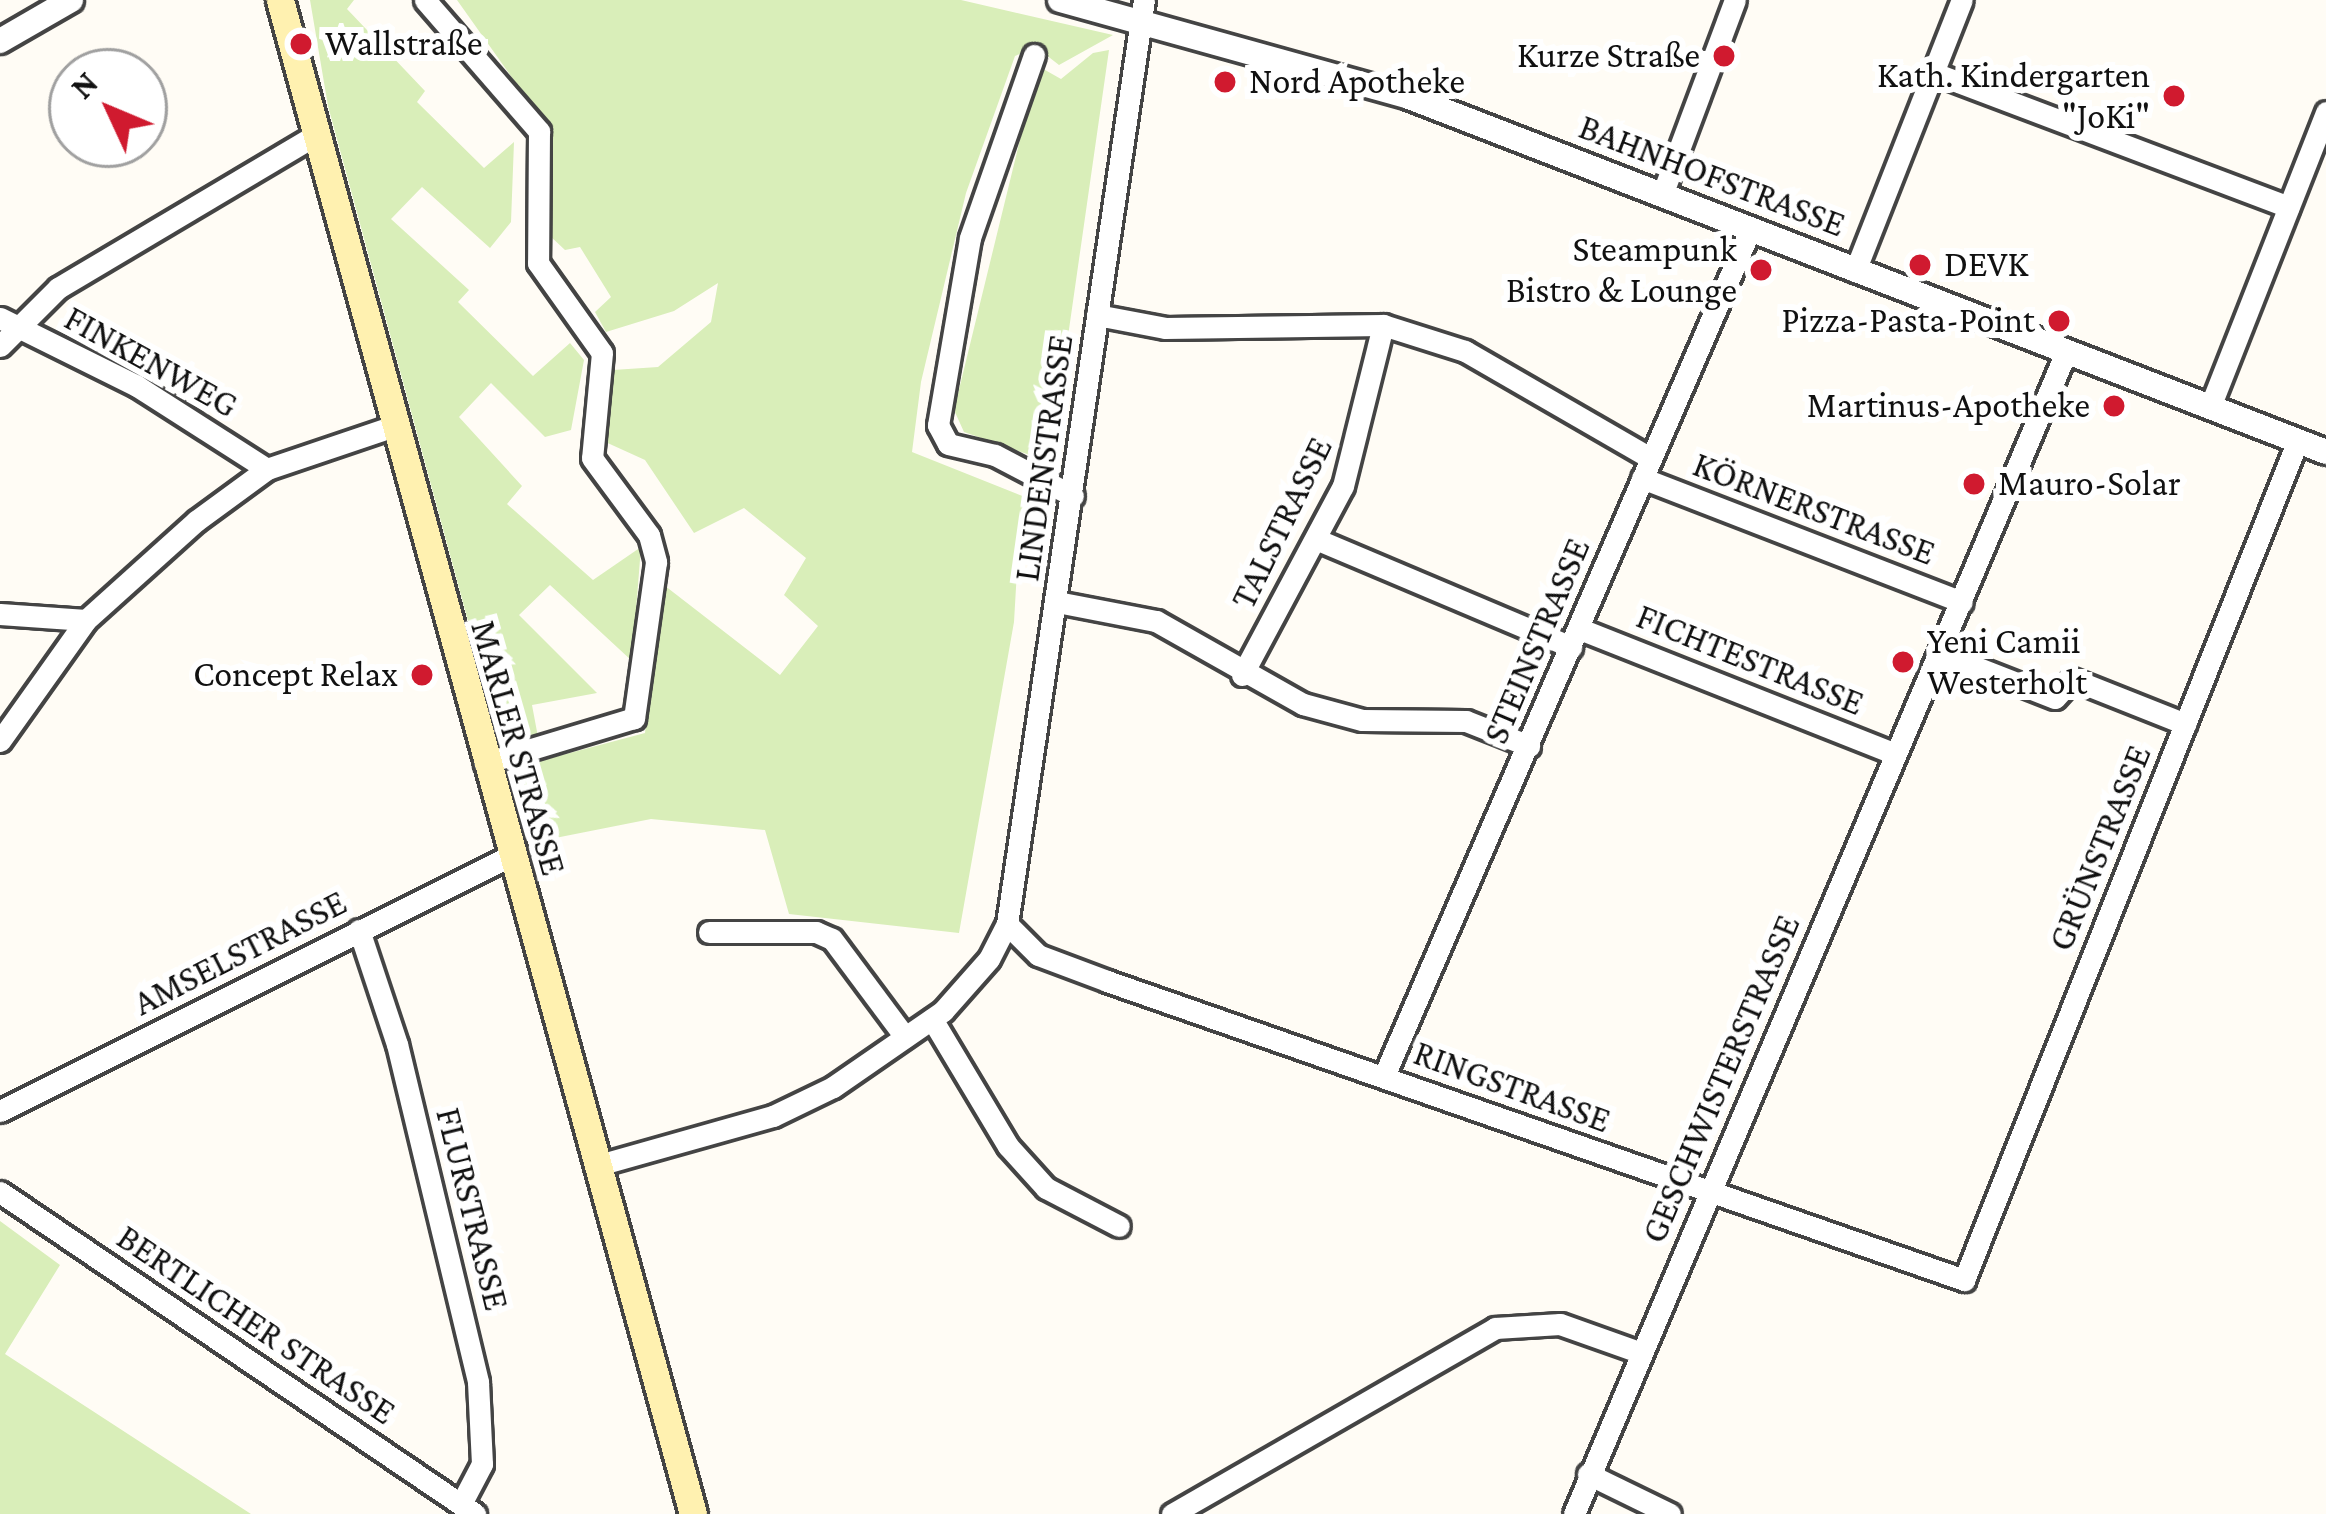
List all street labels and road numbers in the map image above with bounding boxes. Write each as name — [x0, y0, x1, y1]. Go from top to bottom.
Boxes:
street label: BAHNHOFSTRASSE — [1573, 105, 1851, 247]
street label: FINKENWEG — [57, 297, 245, 427]
street label: LINDENSTRASSE — [1005, 332, 1083, 584]
street label: TALSTRASSE — [1222, 430, 1342, 616]
street label: KÖRNERSTRASSE — [1687, 443, 1941, 575]
street label: STEINSTRASSE — [1474, 532, 1600, 750]
street label: FICHTESTRASSE — [1630, 595, 1870, 725]
street label: MARLER STRASSE — [461, 616, 575, 880]
street label: GRÜNSTRASSE — [2039, 739, 2161, 957]
street label: AMSELSTRASSE — [126, 881, 354, 1025]
street label: GESCHWISTERSTRASSE — [1632, 909, 1810, 1249]
street label: RINGSTRASSE — [1408, 1031, 1616, 1143]
street label: FLURSTRASSE — [426, 1103, 518, 1315]
street label: BERTLICHER STRASSE — [109, 1216, 403, 1434]

